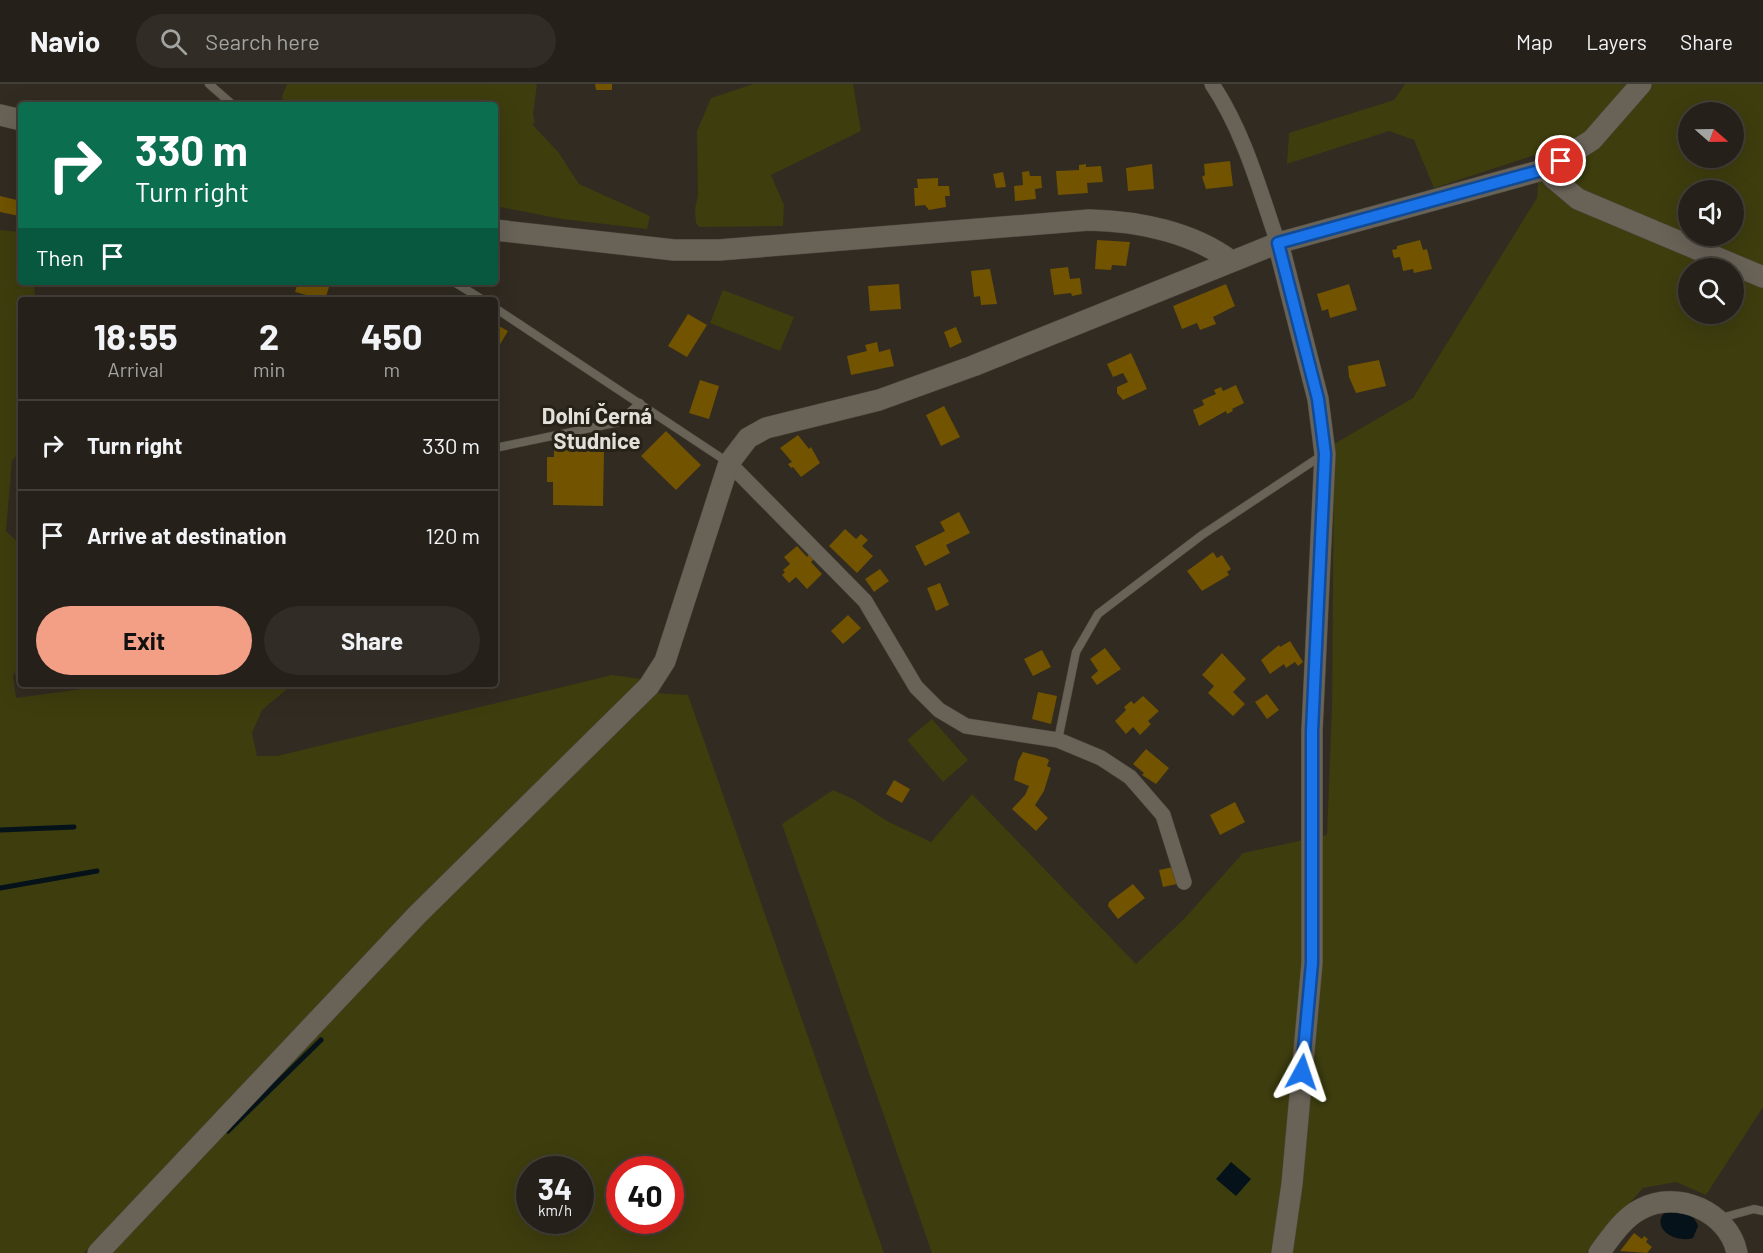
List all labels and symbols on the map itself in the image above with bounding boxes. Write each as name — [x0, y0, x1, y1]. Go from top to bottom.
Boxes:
north arrow — [1678, 102, 1744, 168]
pin — [1535, 135, 1586, 186]
district label: Dolní Černá Studnice — [542, 402, 652, 453]
position arrow — [1270, 1040, 1334, 1104]
speed limit sign: 40 — [606, 1156, 684, 1234]

